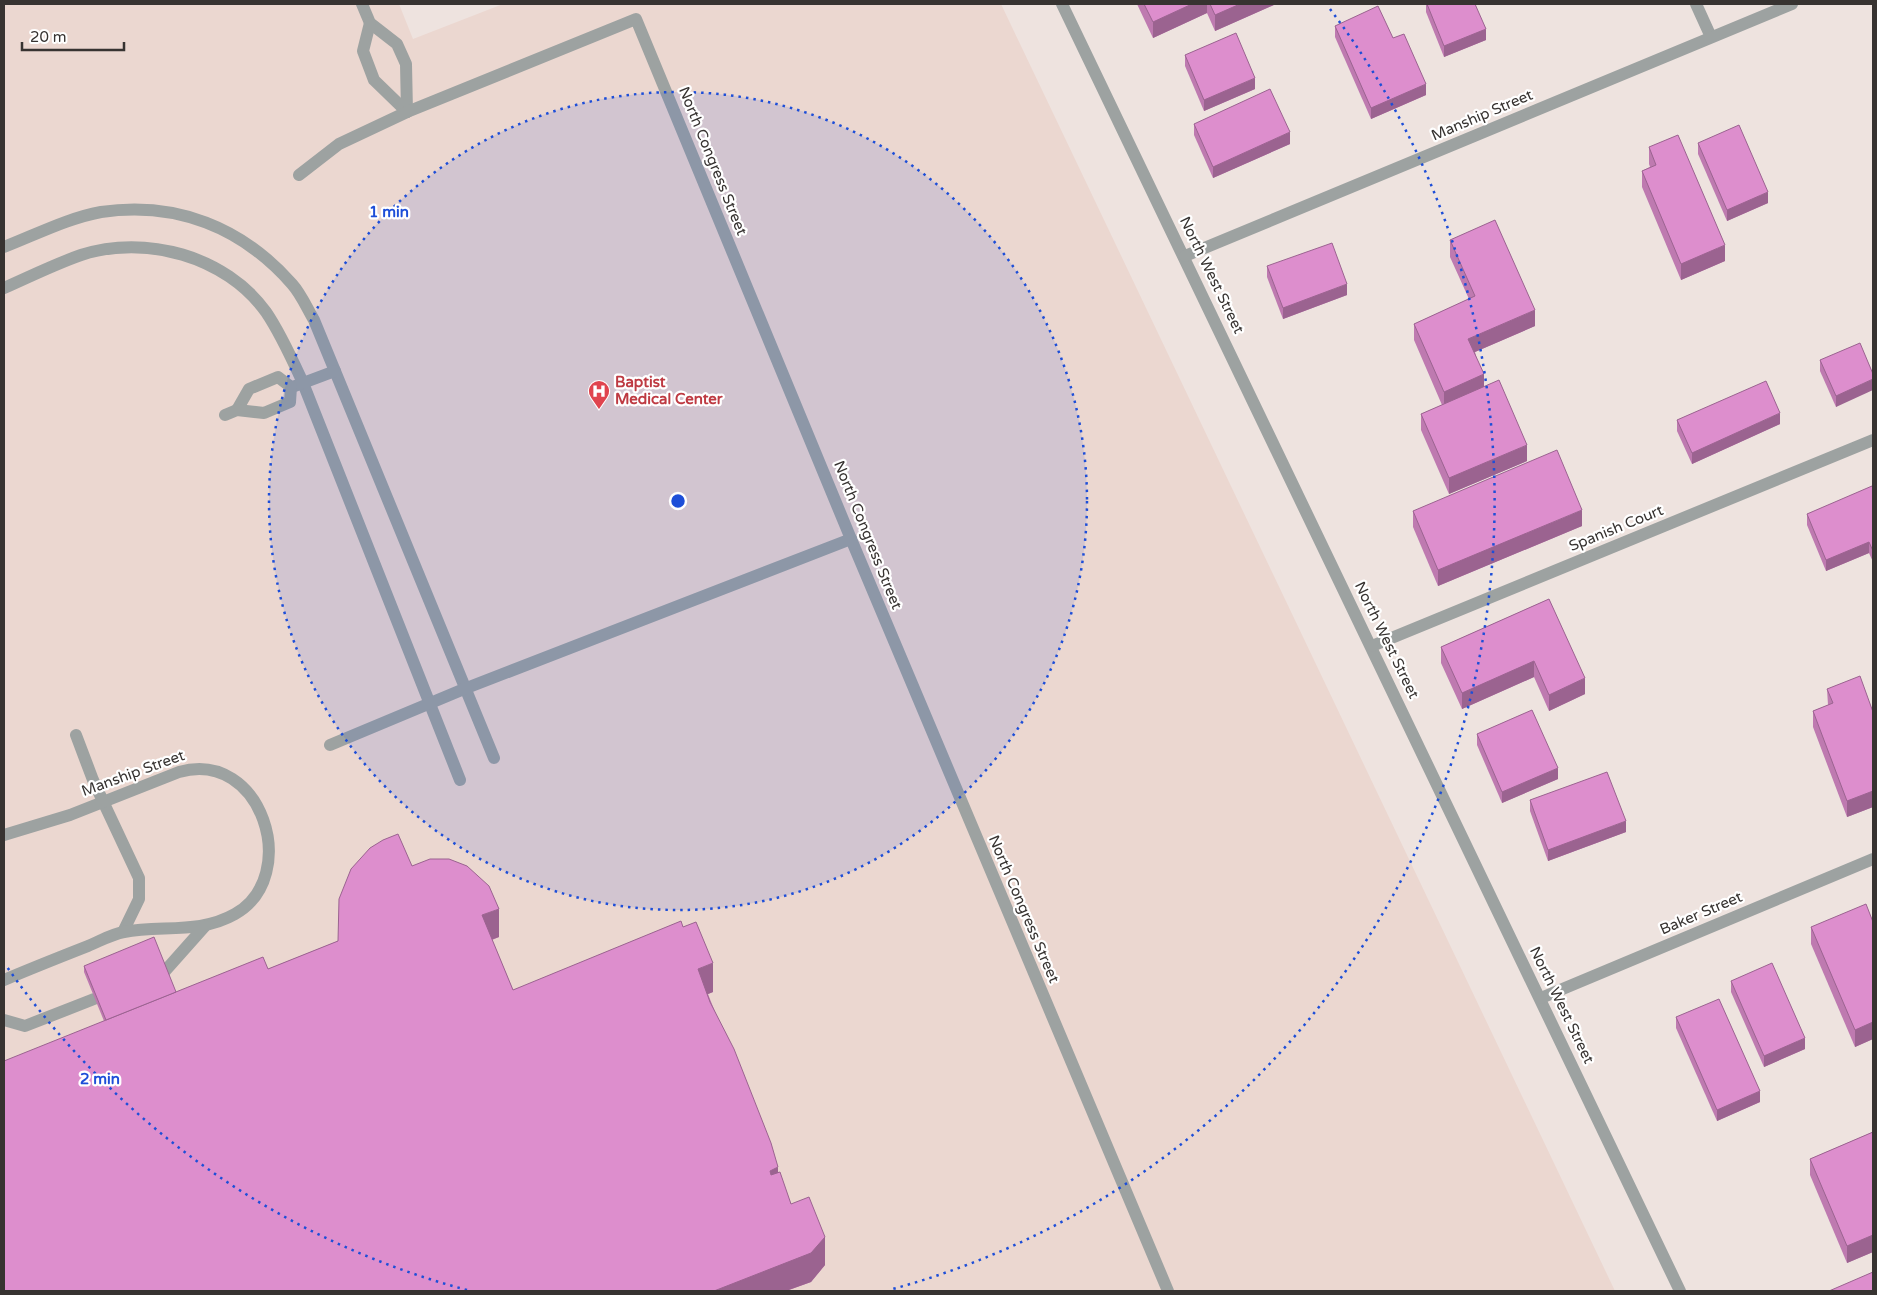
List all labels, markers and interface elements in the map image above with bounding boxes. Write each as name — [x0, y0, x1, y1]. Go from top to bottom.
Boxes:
scale bar — [22, 20, 125, 52]
text: 20 m — [30, 28, 67, 46]
street label: North Congress Street — [675, 84, 751, 238]
street label: Manship Street — [1429, 85, 1536, 144]
text: 1 min — [369, 203, 409, 221]
street label: North West Street — [1176, 213, 1248, 337]
place label: Baptist Medical Center — [615, 373, 723, 408]
hospital icon: Baptist Medical Center — [587, 379, 611, 410]
street label: North Congress Street — [830, 458, 906, 612]
centre of rings — [669, 492, 687, 510]
street label: Spanish Court — [1566, 501, 1666, 555]
street label: North West Street — [1351, 578, 1423, 702]
street label: Manship Street — [79, 746, 187, 800]
street label: North Congress Street — [985, 833, 1063, 986]
street label: Baker Street — [1657, 887, 1745, 938]
street label: North West Street — [1526, 943, 1598, 1067]
text: 2 min — [80, 1070, 120, 1088]

